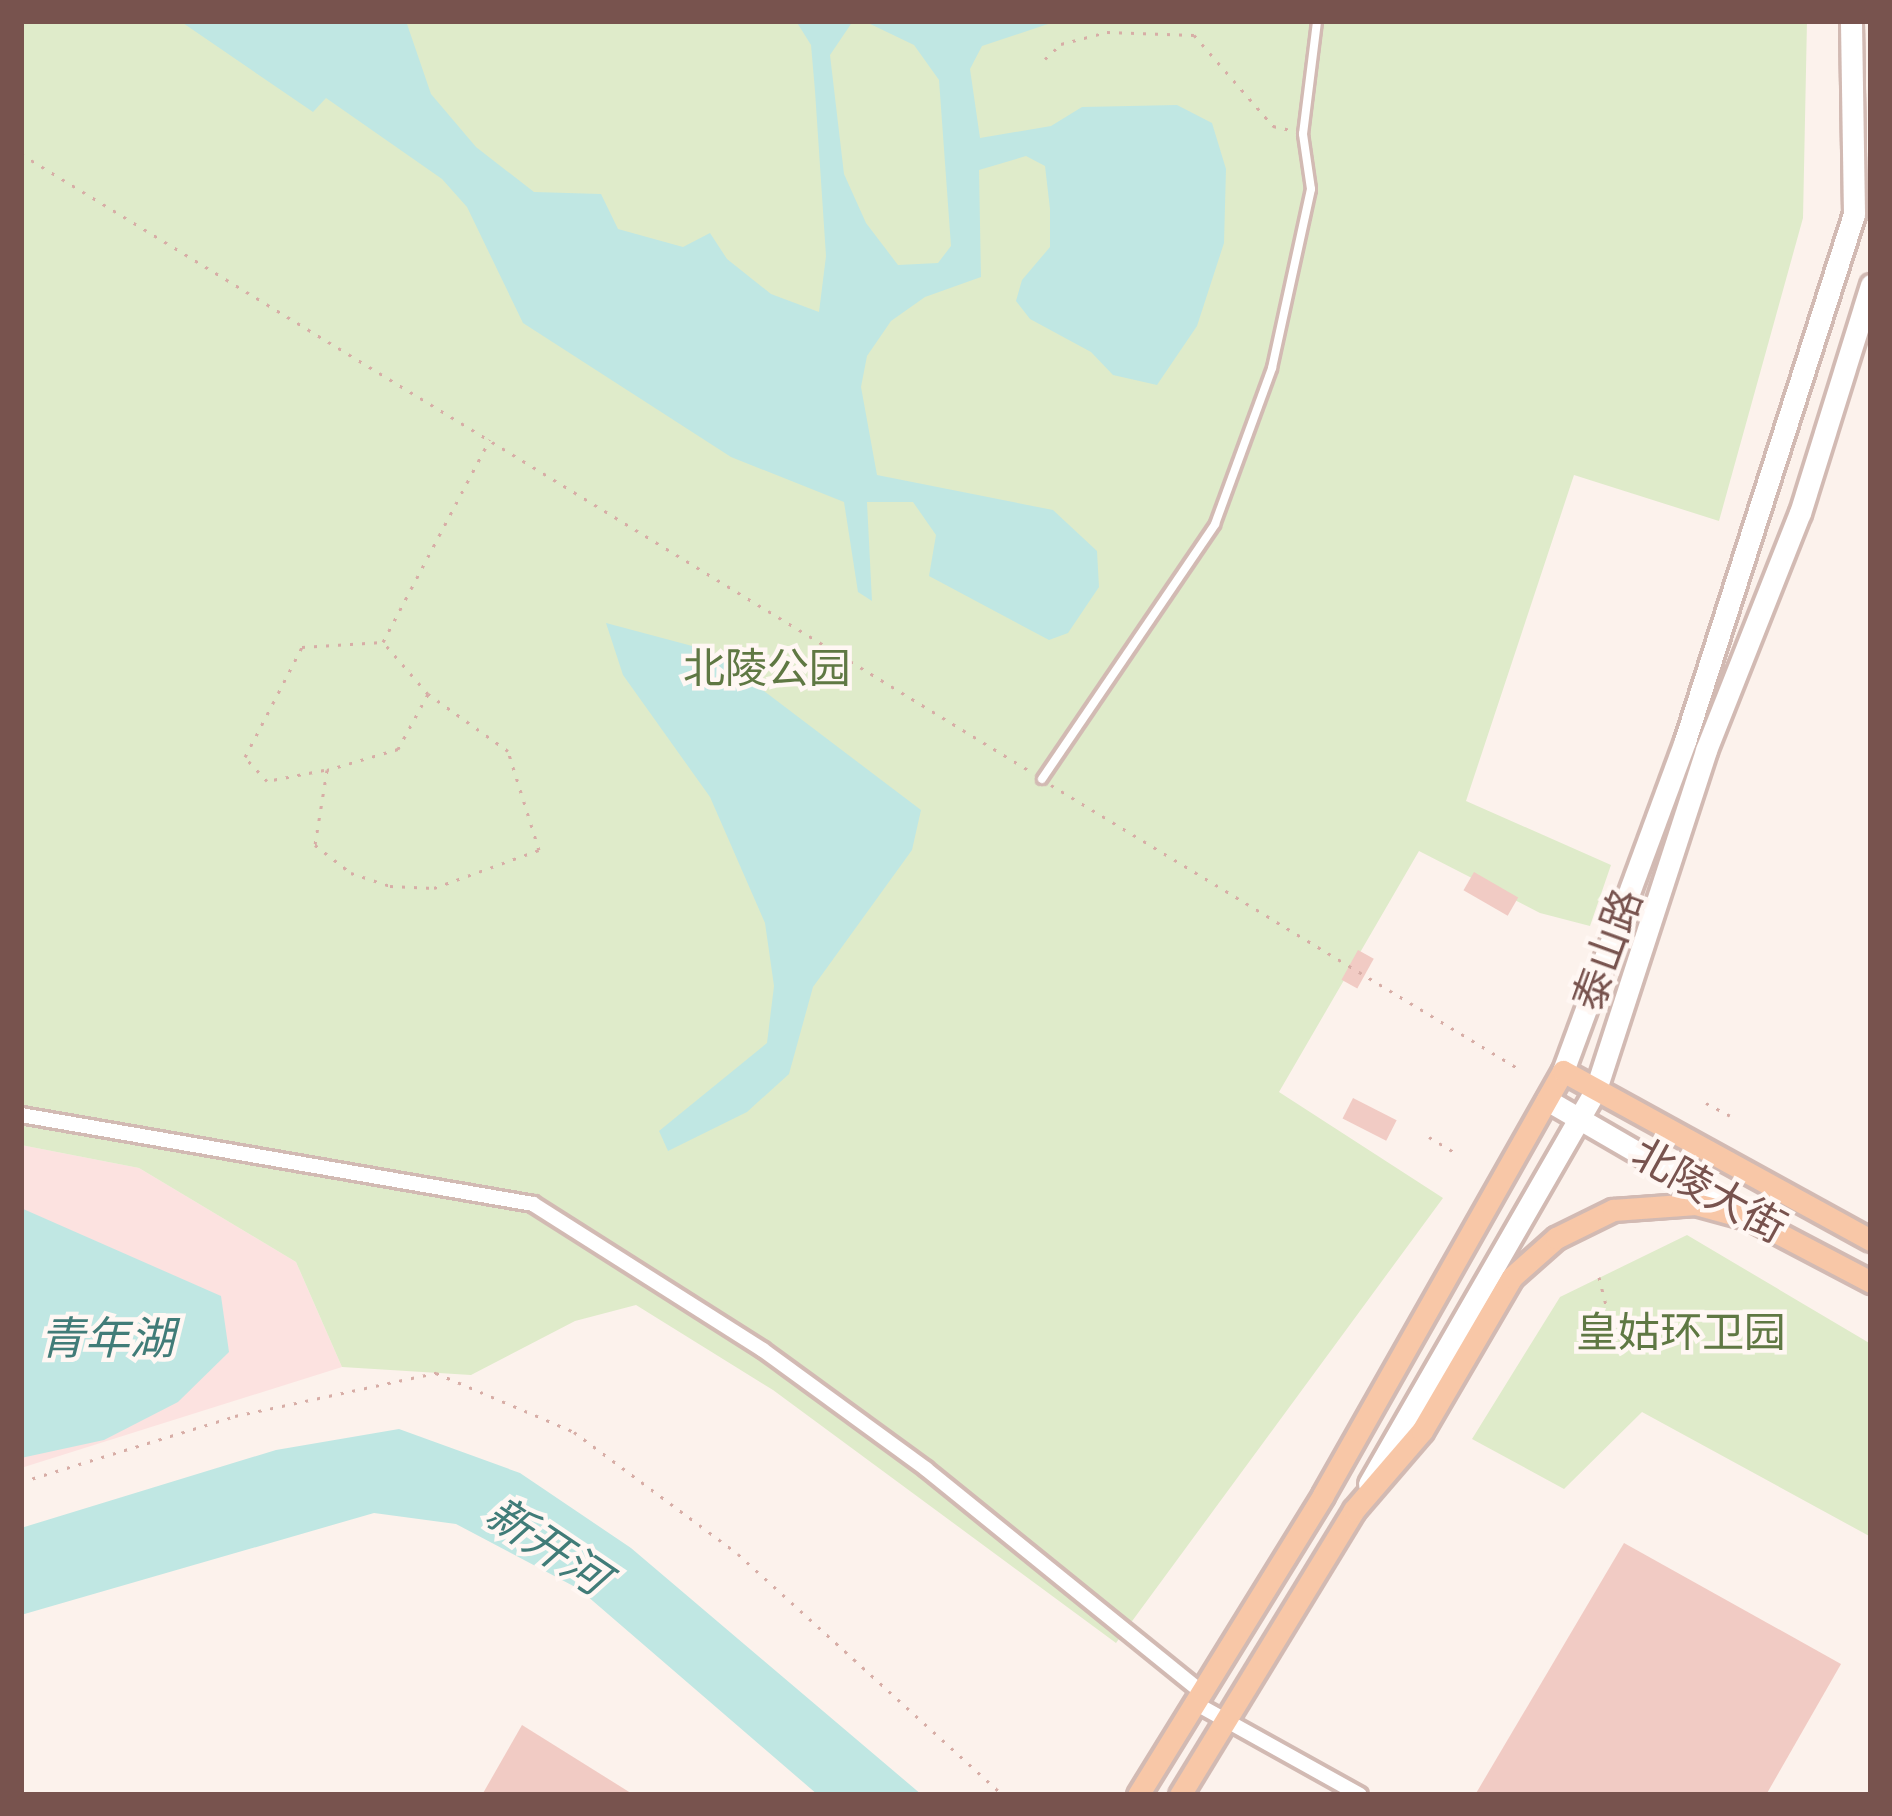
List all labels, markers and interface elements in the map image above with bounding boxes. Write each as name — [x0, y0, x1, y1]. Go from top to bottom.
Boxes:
park label: 北陵公园 — [683, 644, 851, 694]
street label: 泰山路 — [1563, 882, 1653, 1018]
street label: 北陵大街 — [1623, 1128, 1795, 1254]
park label: 皇姑环卫园 — [1576, 1308, 1786, 1358]
water label: 青年湖 — [40, 1312, 174, 1366]
water label: 新开河 — [476, 1486, 618, 1606]

